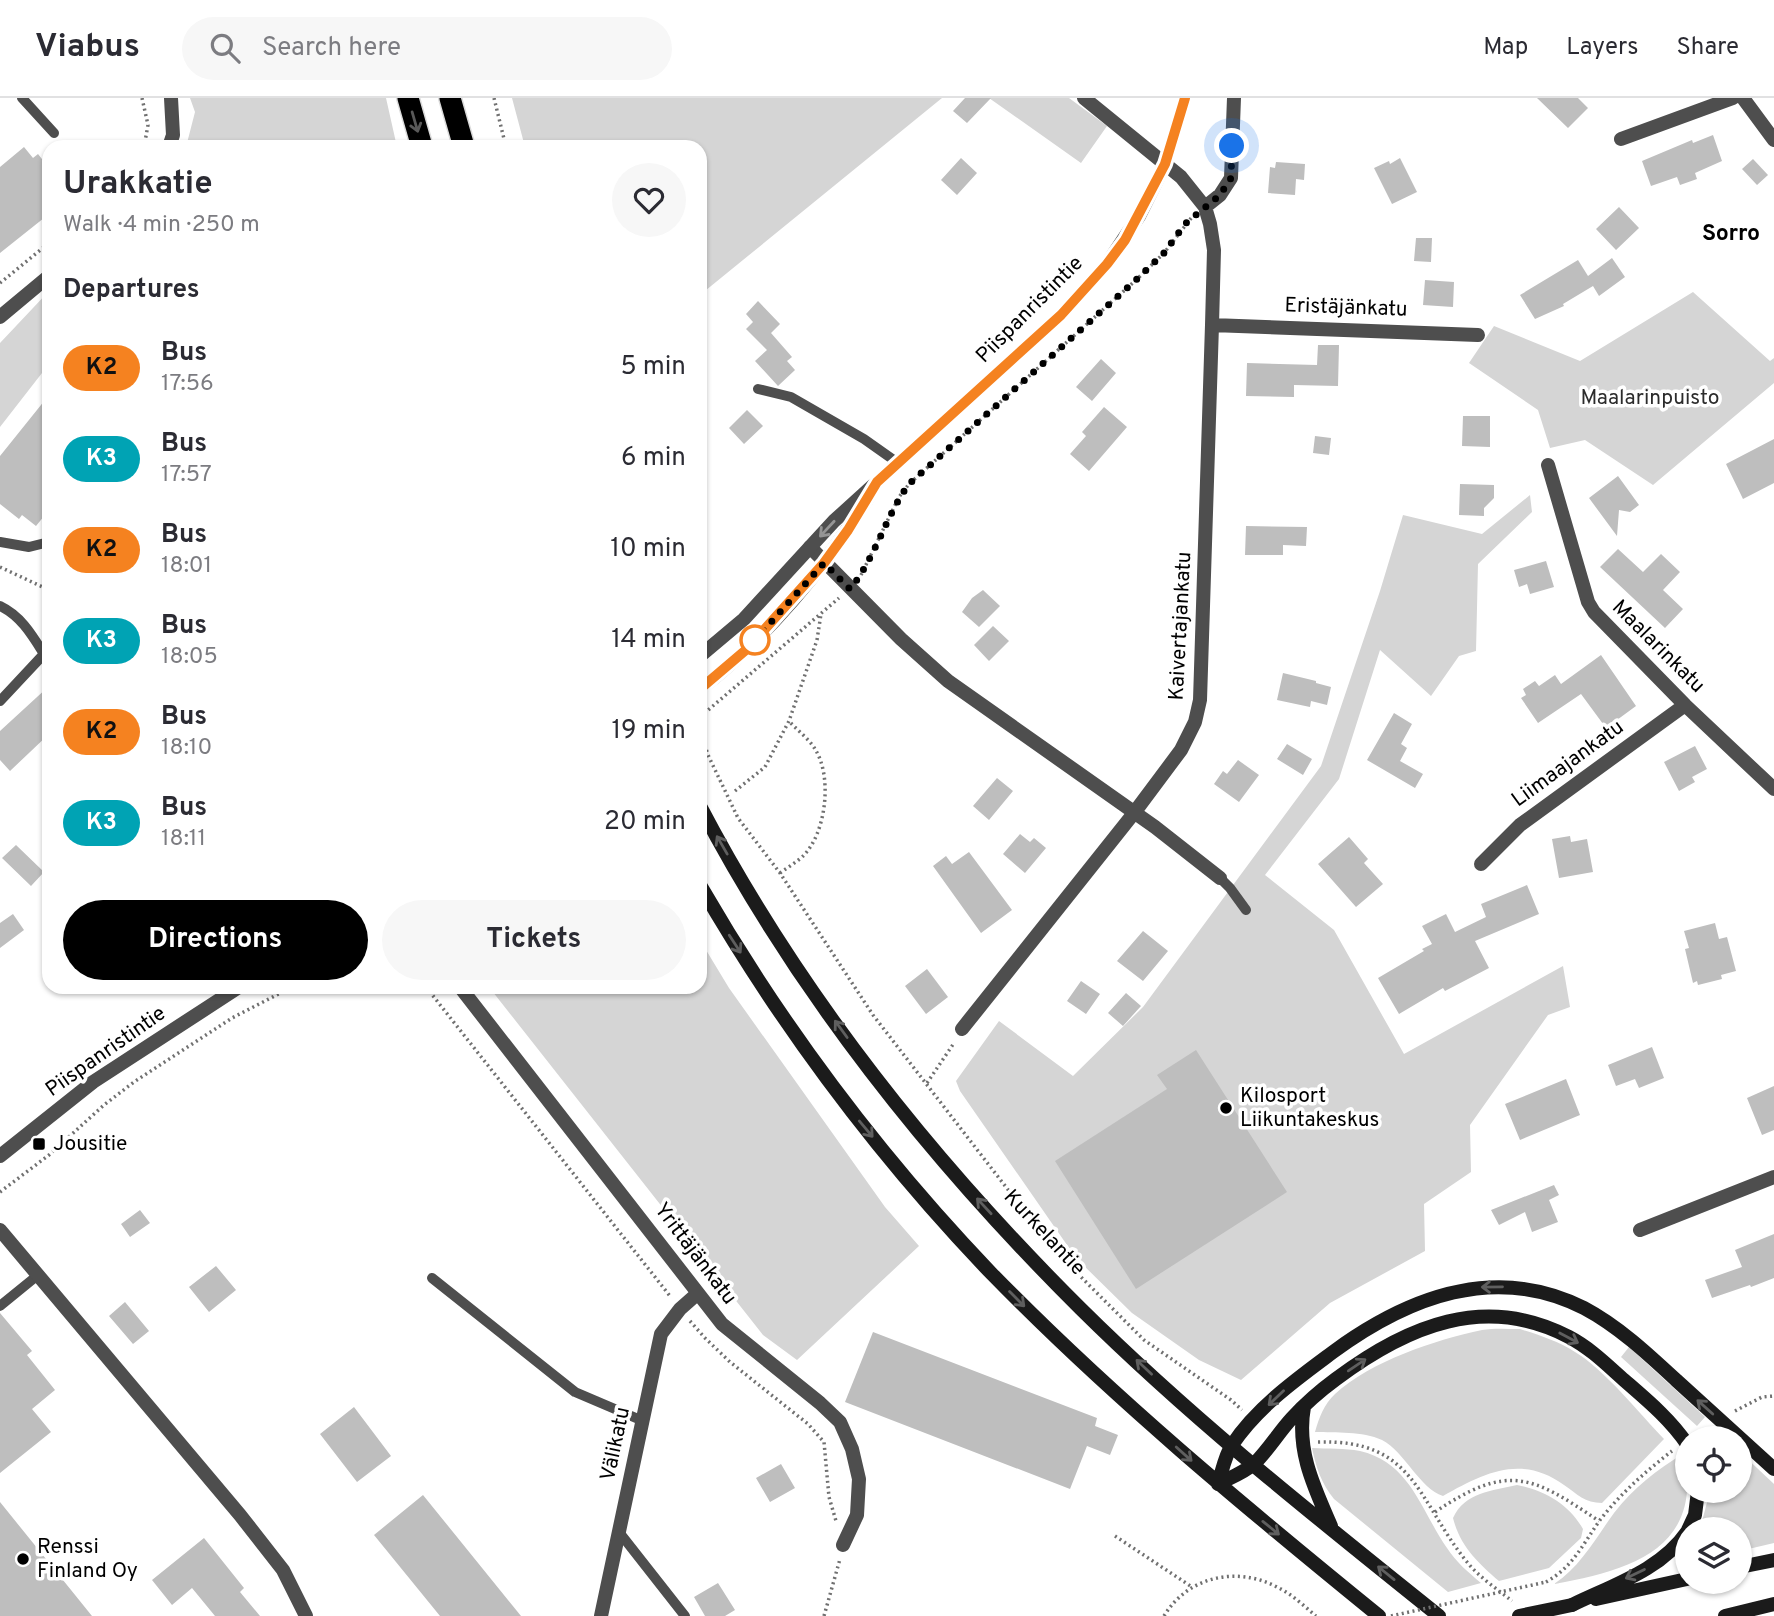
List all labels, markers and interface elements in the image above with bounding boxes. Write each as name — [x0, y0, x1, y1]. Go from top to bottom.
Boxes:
search box — [182, 17, 672, 80]
text: Viabus — [35, 27, 140, 69]
icon: search — [206, 29, 244, 67]
text: Search here — [262, 32, 401, 65]
text: Map — [1483, 33, 1528, 63]
text: Layers — [1566, 33, 1638, 63]
text: Share — [1676, 33, 1739, 63]
one-way arrow — [410, 111, 423, 133]
your location — [1214, 128, 1249, 163]
button: heart — [612, 163, 686, 237]
text: Urakkatie — [63, 164, 213, 206]
text: Walk · 4 min · 250 m — [63, 211, 260, 240]
district label: Sorro — [1702, 220, 1760, 249]
street label: Piispanristintie — [971, 251, 1089, 369]
text: Departures — [63, 274, 200, 307]
street label: Eristäjänkatu — [1284, 292, 1408, 324]
text: Bus — [161, 337, 207, 370]
text: 5 min — [620, 351, 686, 384]
text: K2 — [86, 353, 117, 383]
text: 17:56 — [161, 370, 214, 399]
park label: Maalarinpuisto — [1581, 385, 1719, 412]
text: Bus — [161, 428, 207, 461]
text: 6 min — [621, 442, 686, 475]
text: K3 — [86, 444, 117, 474]
text: 17:57 — [161, 461, 212, 490]
text: Bus — [161, 519, 207, 552]
one-way arrow — [818, 520, 835, 537]
text: 10 min — [610, 533, 686, 566]
text: K2 — [86, 535, 117, 565]
street label: Kaivertajankatu — [1164, 551, 1198, 701]
text: 18:01 — [161, 552, 212, 581]
street label: Maalarinkatu — [1606, 595, 1710, 699]
text: Bus — [161, 610, 207, 643]
text: 14 min — [611, 624, 686, 657]
unlabelled marker — [740, 625, 770, 655]
text: K3 — [86, 626, 117, 656]
text: 18:05 — [161, 643, 218, 672]
text: Bus — [161, 701, 207, 734]
street label: Liimaajankatu — [1507, 714, 1629, 814]
text: 19 min — [611, 715, 686, 748]
text: K2 — [86, 717, 117, 747]
text: 18:10 — [161, 734, 212, 763]
text: Bus — [161, 792, 207, 825]
text: 20 min — [604, 806, 686, 839]
text: K3 — [86, 808, 117, 838]
text: 18:11 — [161, 825, 206, 854]
one-way arrow — [714, 835, 728, 855]
button: Directions — [63, 900, 368, 980]
button: Tickets — [382, 900, 686, 980]
one-way arrow — [728, 933, 742, 953]
street label: Piispanristintie — [41, 1001, 171, 1103]
one-way arrow — [834, 1020, 848, 1039]
place label: Kilosport Liikuntakeskus — [1240, 1083, 1379, 1134]
marker: Kilosport Liikuntakeskus — [1218, 1100, 1234, 1116]
one-way arrow — [858, 1120, 874, 1138]
place label: Jousitie — [53, 1131, 127, 1158]
marker: Jousitie — [31, 1136, 47, 1152]
street label: Kurkelantie — [997, 1184, 1091, 1282]
street label: Yrittäjänkatu — [648, 1197, 742, 1311]
one-way arrow — [976, 1197, 992, 1215]
one-way arrow — [1481, 1280, 1504, 1294]
one-way arrow — [1009, 1290, 1026, 1307]
one-way arrow — [1559, 1332, 1579, 1346]
one-way arrow — [1347, 1358, 1366, 1372]
one-way arrow — [1135, 1359, 1153, 1375]
one-way arrow — [1267, 1390, 1284, 1407]
one-way arrow — [1697, 1398, 1714, 1415]
street label: Välikatu — [595, 1405, 637, 1483]
map controls — [1675, 1426, 1752, 1594]
button: locate — [1675, 1426, 1752, 1503]
one-way arrow — [1175, 1446, 1193, 1462]
button: layers — [1675, 1517, 1752, 1594]
one-way arrow — [1261, 1520, 1279, 1535]
place label: Renssi Finland Oy — [37, 1534, 138, 1585]
marker: Renssi Finland Oy — [15, 1551, 31, 1567]
one-way arrow — [1377, 1566, 1395, 1581]
one-way arrow — [1625, 1568, 1646, 1582]

